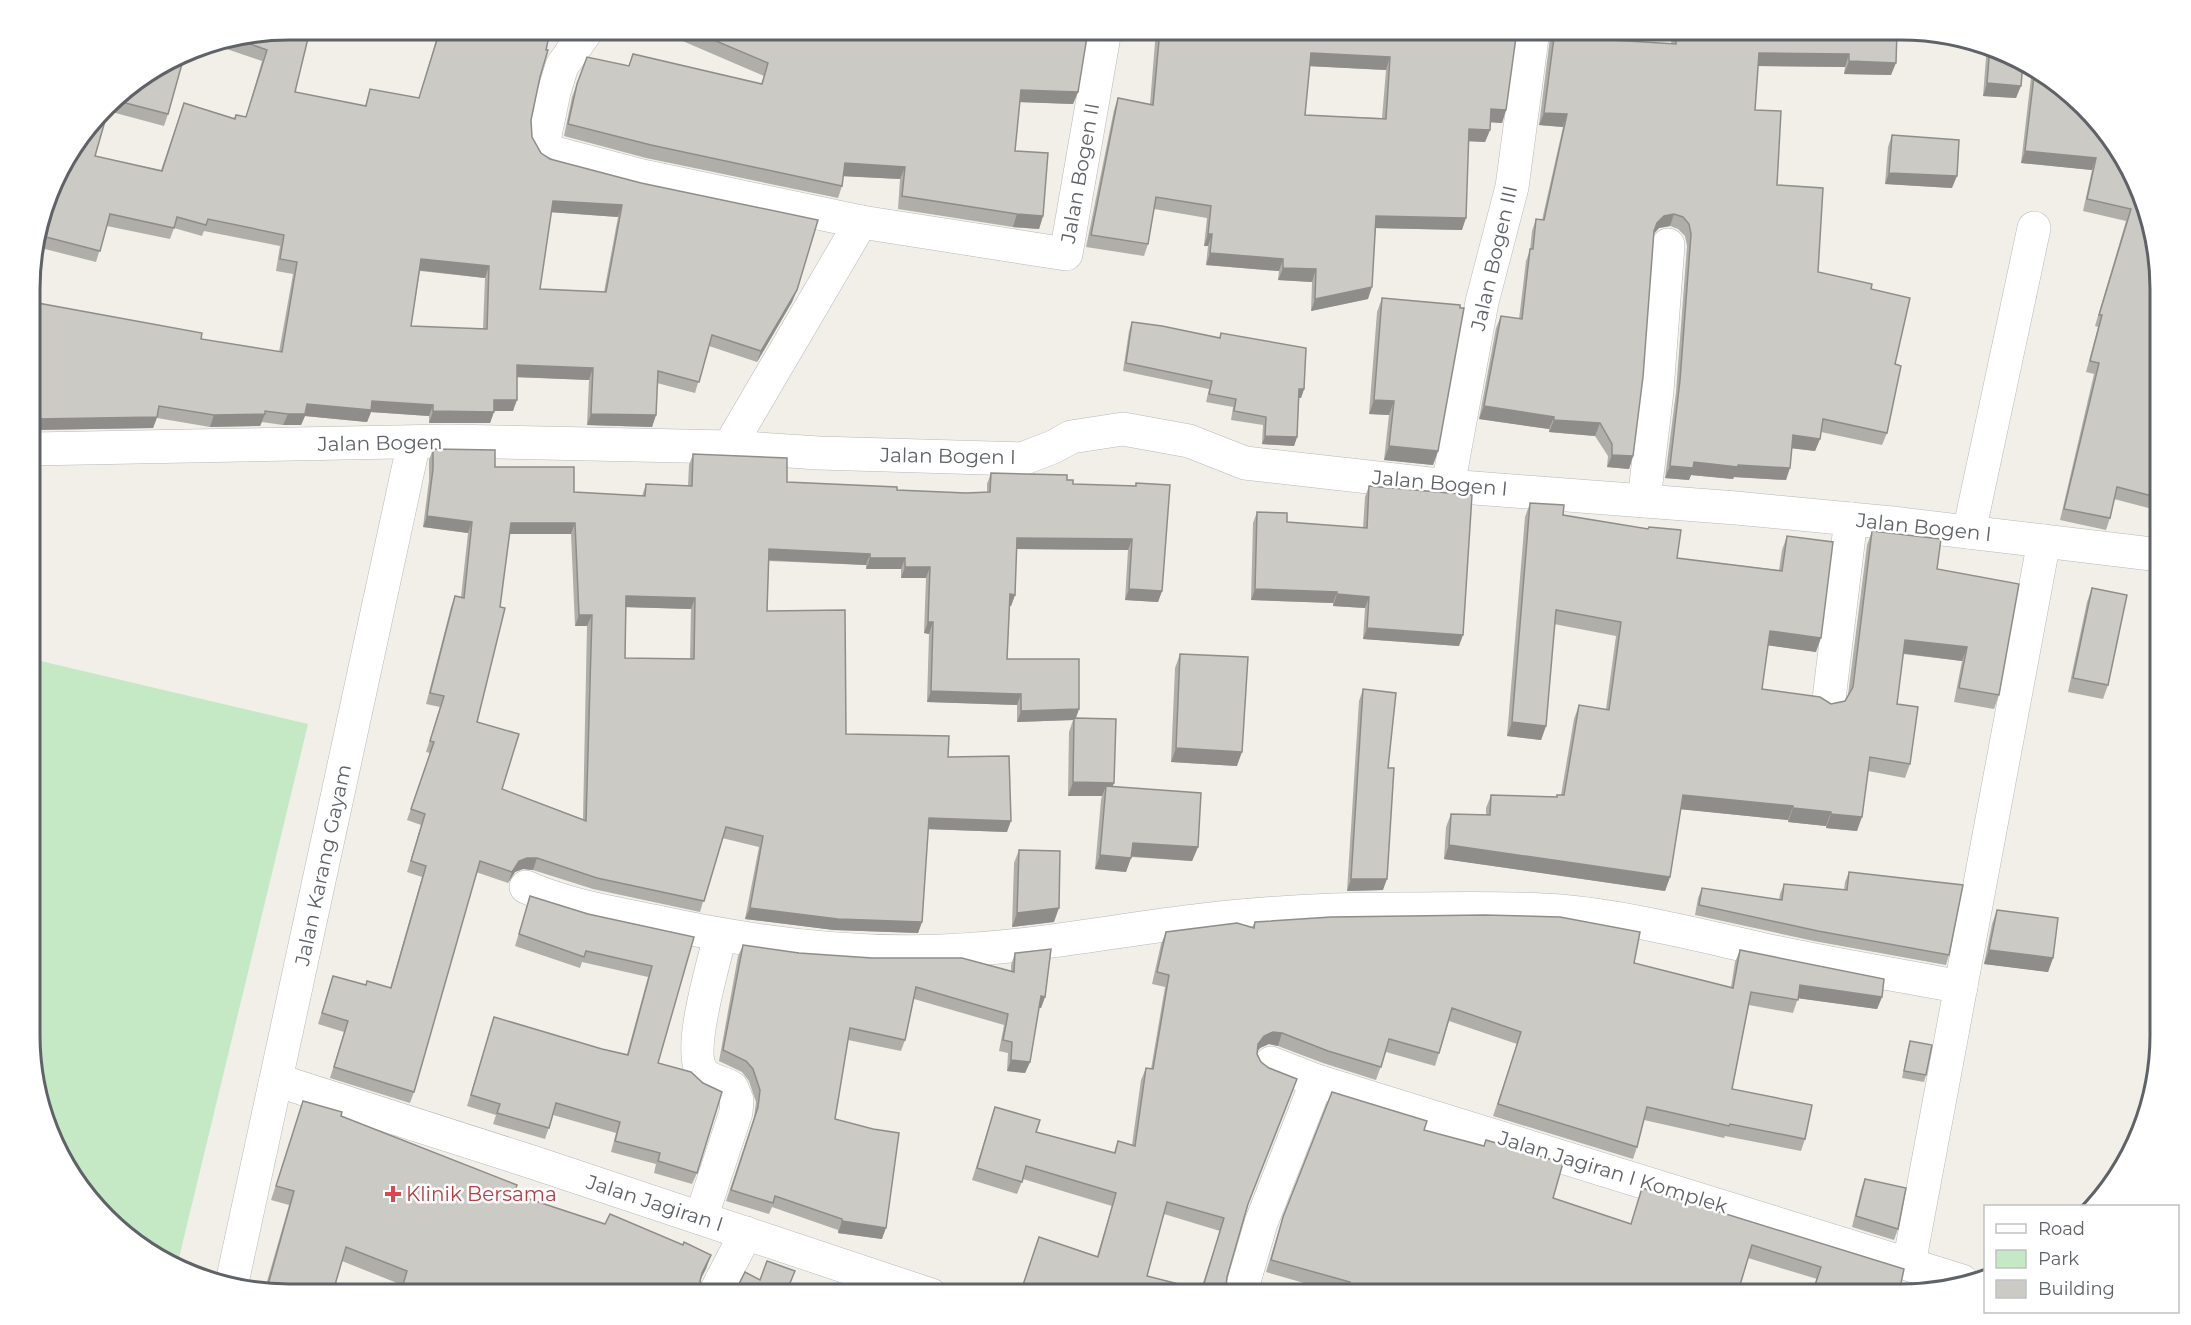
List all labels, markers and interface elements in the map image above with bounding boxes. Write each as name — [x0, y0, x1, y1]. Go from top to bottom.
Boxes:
street label: Jalan Bogen II — [1056, 101, 1104, 246]
street label: Jalan Bogen III — [1465, 183, 1522, 334]
street label: Jalan Bogen — [316, 430, 443, 456]
street label: Jalan Bogen I — [879, 443, 1016, 469]
street label: Jalan Bogen I — [1370, 465, 1509, 501]
street label: Jalan Bogen I — [1854, 508, 1993, 546]
street label: Jalan Karang Gayam — [290, 762, 356, 969]
street label: Jalan Jagiran I Komplek — [1495, 1125, 1730, 1218]
street label: Jalan Jagiran I — [583, 1169, 726, 1236]
place label: Klinik Bersama — [406, 1182, 557, 1206]
marker: Klinik Bersama — [384, 1185, 402, 1203]
legend — [1984, 1205, 2179, 1313]
text: Road — [2038, 1218, 2085, 1240]
text: Park — [2038, 1248, 2079, 1270]
text: Building — [2038, 1278, 2115, 1300]

